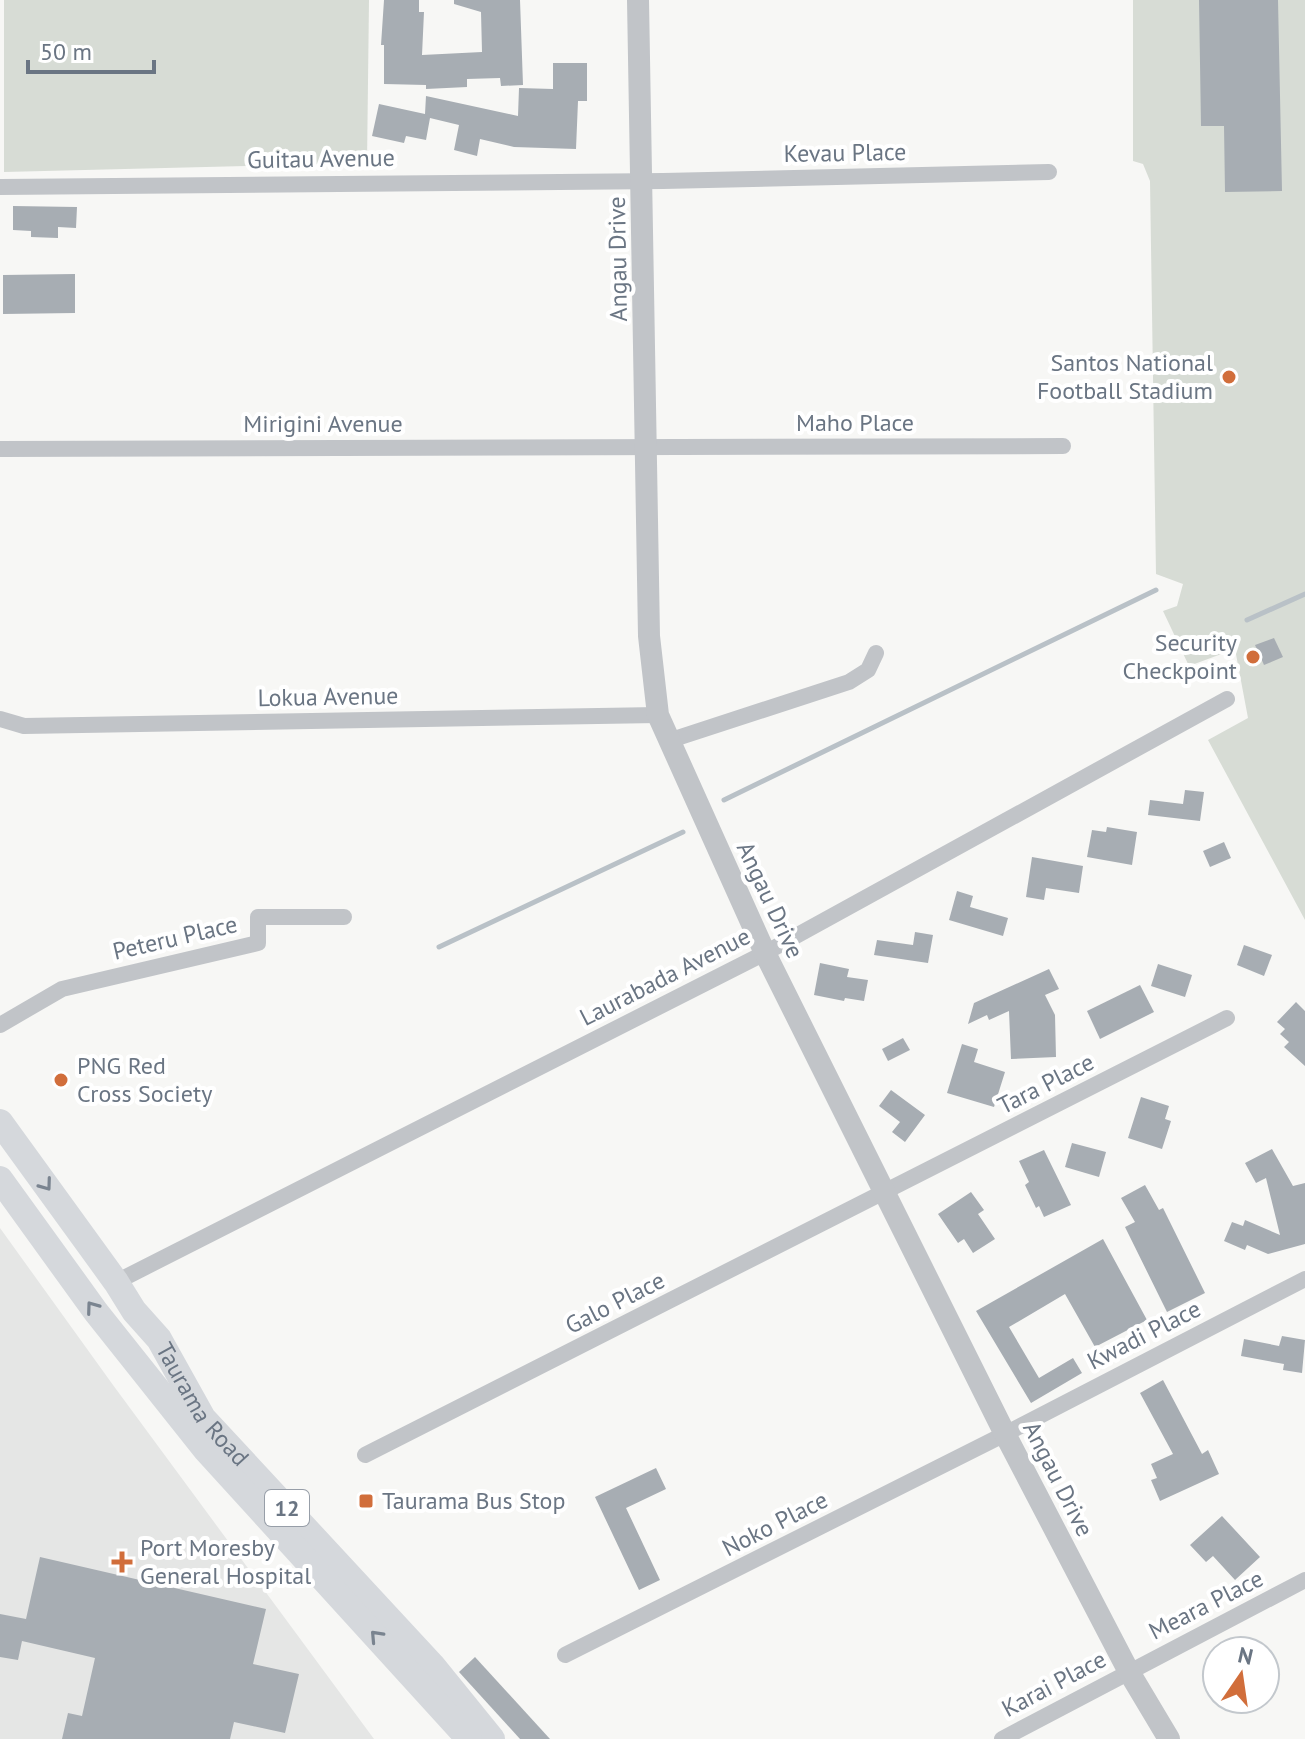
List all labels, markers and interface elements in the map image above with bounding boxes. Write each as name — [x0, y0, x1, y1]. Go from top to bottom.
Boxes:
scale bar — [28, 24, 154, 74]
text: 50 m — [40, 36, 92, 67]
street label: Kevau Place — [783, 136, 907, 169]
street label: Guitau Avenue — [247, 142, 395, 175]
street label: Angau Drive — [601, 196, 634, 322]
place label: Santos National Football Stadium — [1037, 347, 1213, 406]
marker: Santos National Football Stadium — [1220, 368, 1238, 386]
street label: Maho Place — [796, 407, 914, 438]
street label: Mirigini Avenue — [243, 408, 403, 439]
place label: Security Checkpoint — [1122, 627, 1237, 686]
marker: Security Checkpoint — [1244, 648, 1262, 666]
street label: Lokua Avenue — [257, 680, 399, 713]
street label: Angau Drive — [730, 837, 811, 963]
street label: Peteru Place — [109, 908, 240, 967]
street label: Laurabada Avenue — [574, 920, 755, 1033]
street label: Tara Place — [992, 1046, 1099, 1121]
place label: PNG Red Cross Society — [77, 1050, 212, 1109]
marker: PNG Red Cross Society — [52, 1071, 70, 1089]
one-way arrow — [36, 1176, 51, 1191]
street label: Galo Place — [560, 1264, 670, 1341]
street label: Kwadi Place — [1082, 1293, 1206, 1376]
one-way arrow — [87, 1301, 102, 1316]
street label: Taurama Road — [149, 1337, 256, 1473]
street label: Angau Drive — [1016, 1416, 1101, 1542]
street label: Noko Place — [717, 1484, 833, 1563]
place label: Taurama Bus Stop — [382, 1485, 565, 1516]
road number: 12 — [265, 1490, 309, 1526]
marker: Taurama Bus Stop — [357, 1492, 375, 1510]
place label: Port Moresby General Hospital — [140, 1532, 311, 1591]
marker: Port Moresby General Hospital — [111, 1551, 133, 1573]
street label: Meara Place — [1143, 1563, 1268, 1647]
one-way arrow — [372, 1630, 386, 1645]
north arrow — [1201, 1635, 1281, 1715]
text: N — [1235, 1640, 1256, 1671]
street label: Karai Place — [996, 1643, 1111, 1724]

